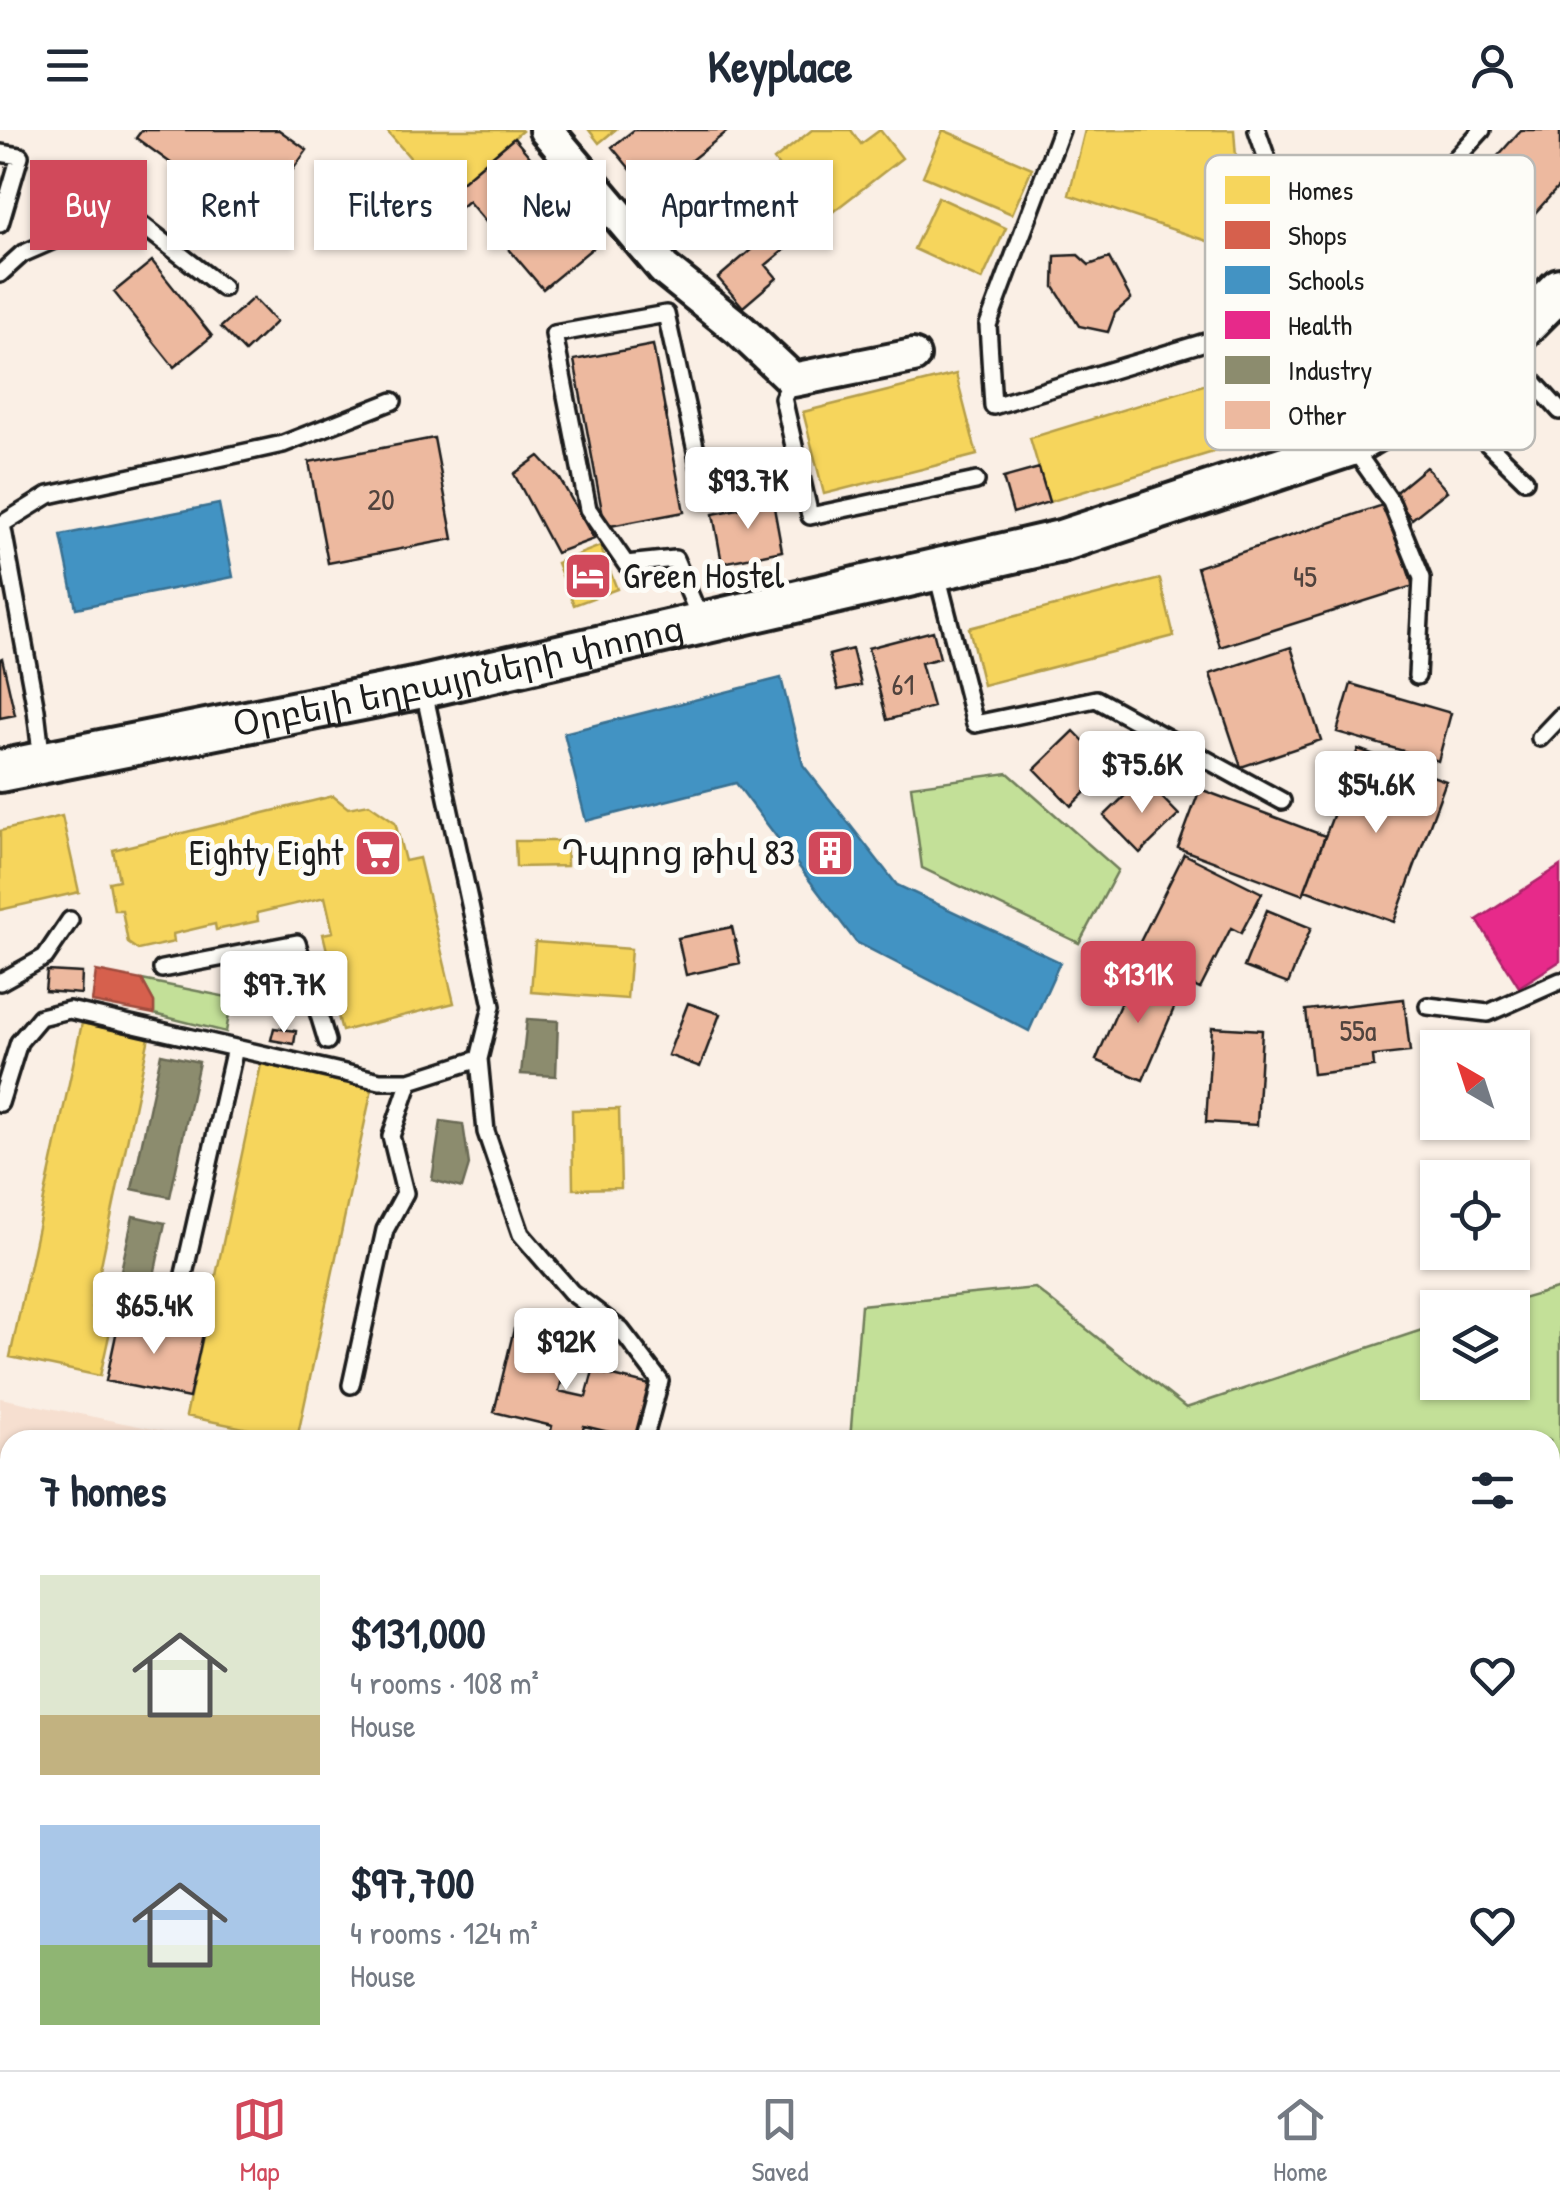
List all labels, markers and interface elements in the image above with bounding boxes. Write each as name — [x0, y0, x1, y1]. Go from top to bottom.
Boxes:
text: Keyplace — [708, 35, 852, 96]
icon: menu — [40, 38, 95, 93]
icon: person — [1465, 38, 1520, 93]
legend — [1205, 155, 1535, 450]
chip: Buy — [30, 160, 147, 250]
chip: Rent — [167, 160, 294, 250]
chip: Filters — [314, 160, 467, 250]
chip: New — [487, 160, 606, 250]
chip: Apartment — [626, 160, 833, 250]
text: Homes — [1288, 171, 1353, 209]
text: Shops — [1288, 216, 1347, 254]
text: Schools — [1288, 261, 1364, 299]
text: Health — [1288, 306, 1352, 344]
text: Industry — [1288, 351, 1373, 389]
text: Other — [1288, 396, 1347, 434]
pin: $93.7K — [667, 447, 829, 532]
text: $93.7K — [707, 458, 789, 501]
house number: 20 — [367, 479, 395, 519]
hotel icon: Green Hostel — [562, 550, 614, 602]
place label: Green Hostel — [623, 552, 785, 599]
house number: 45 — [1293, 556, 1317, 596]
street label: Օրբելի եղբայրների փողոց — [229, 604, 688, 747]
house number: 61 — [892, 664, 914, 704]
pin: $75.6K — [1061, 731, 1223, 816]
text: $75.6K — [1101, 742, 1183, 785]
pin: $54.6K — [1295, 751, 1457, 836]
text: $54.6K — [1337, 762, 1415, 805]
supermarket icon: Eighty Eight — [352, 827, 404, 879]
building icon: Դպրոց թիվ 83 — [804, 827, 856, 879]
place label: Eighty Eight — [189, 829, 344, 876]
place label: Դպրոց թիվ 83 — [561, 829, 795, 876]
pin: $131K — [1068, 941, 1208, 1026]
pin: $97.7K — [203, 951, 365, 1036]
text: $131K — [1103, 952, 1173, 995]
text: $97.7K — [242, 962, 326, 1005]
house number: 55a — [1339, 1010, 1377, 1050]
north arrow — [1420, 1030, 1530, 1140]
map controls — [1420, 1030, 1530, 1400]
button: locate — [1420, 1160, 1530, 1270]
pin: $65.4K — [73, 1272, 235, 1357]
text: $65.4K — [115, 1283, 193, 1326]
button: layers — [1420, 1290, 1530, 1400]
pin: $92K — [507, 1308, 625, 1393]
text: $92K — [536, 1319, 596, 1362]
text: 7 homes — [40, 1462, 166, 1519]
icon: filters — [1465, 1463, 1520, 1518]
text: $131,000 — [350, 1604, 486, 1661]
icon: home — [120, 1615, 240, 1735]
icon: heart — [1465, 1648, 1520, 1703]
text: 4 rooms · 108 m² — [350, 1661, 539, 1704]
text: House — [350, 1704, 416, 1747]
text: $97,700 — [350, 1854, 474, 1911]
icon: home — [120, 1865, 240, 1985]
icon: heart — [1465, 1898, 1520, 1953]
text: 4 rooms · 124 m² — [350, 1911, 538, 1954]
text: House — [350, 1954, 416, 1997]
tab: Map — [232, 2092, 287, 2190]
tab: Saved — [751, 2092, 809, 2190]
tab: Home — [1273, 2092, 1328, 2190]

